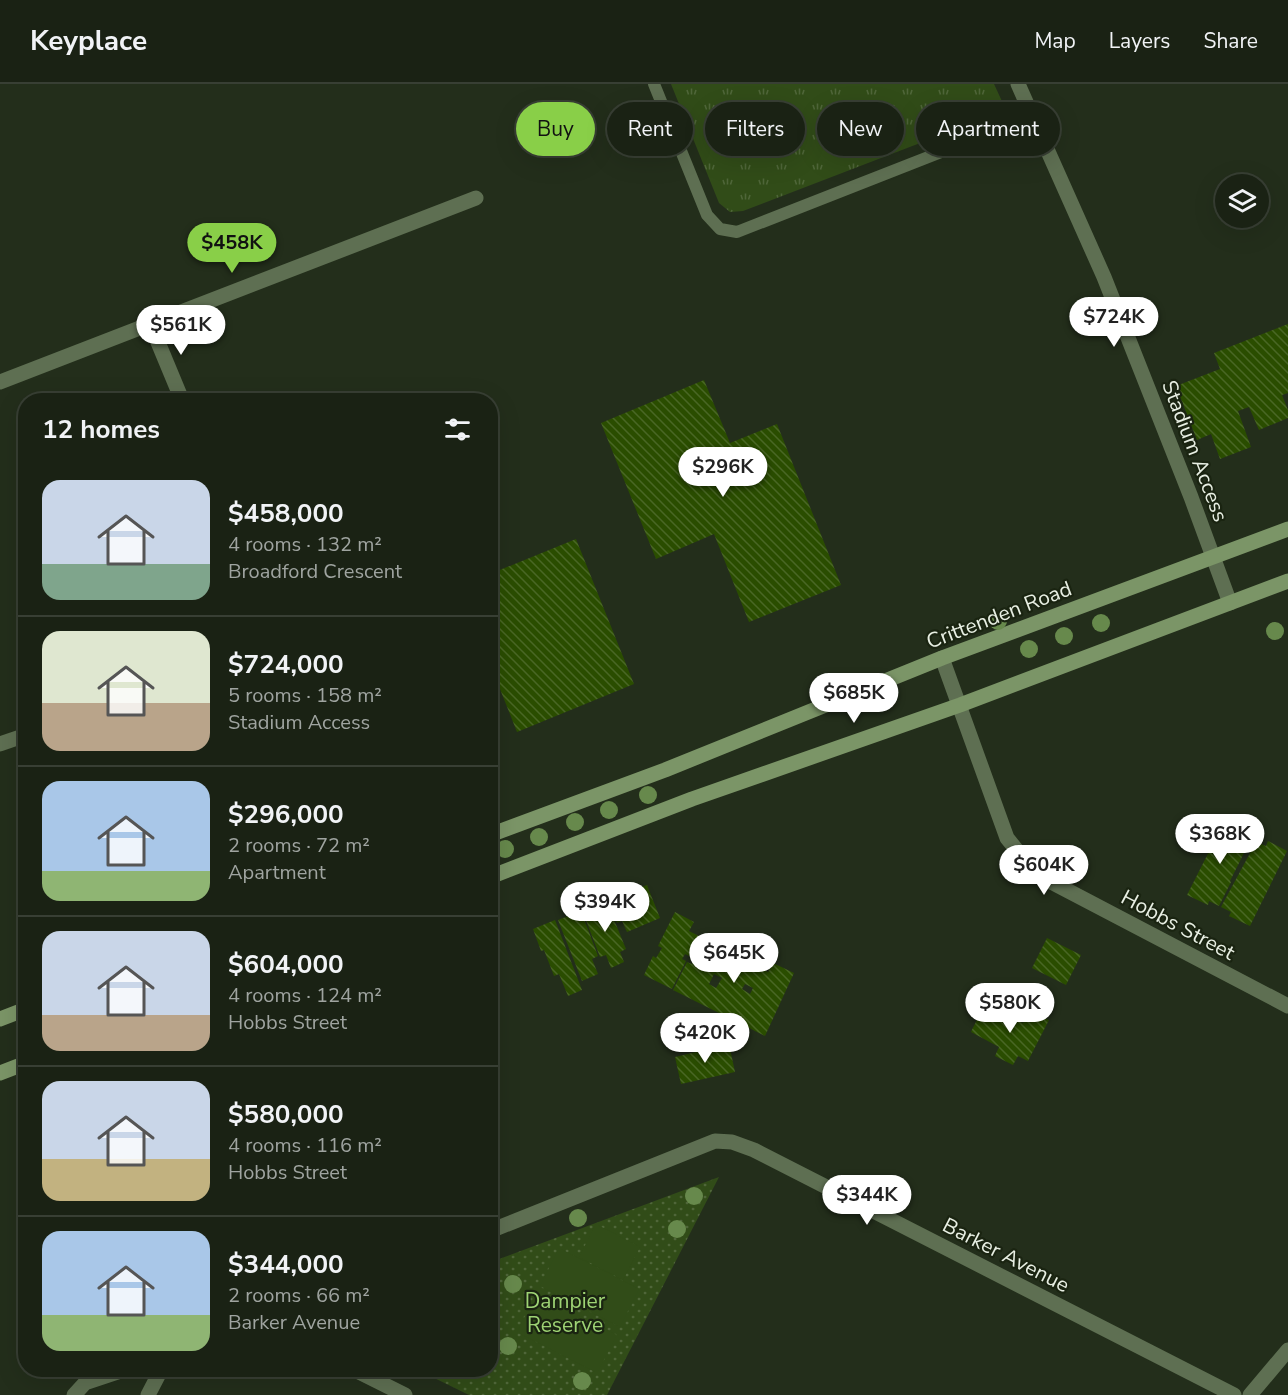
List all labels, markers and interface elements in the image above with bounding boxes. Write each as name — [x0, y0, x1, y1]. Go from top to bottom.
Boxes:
text: Keyplace — [30, 22, 147, 60]
text: Map — [1034, 27, 1076, 55]
text: Layers — [1109, 27, 1170, 55]
text: Share — [1203, 27, 1258, 55]
chip: Buy — [516, 102, 595, 156]
chip: Rent — [607, 102, 693, 156]
chip: Filters — [705, 102, 805, 156]
chip: New — [817, 102, 904, 156]
chip: Apartment — [916, 102, 1060, 156]
map controls — [1215, 174, 1269, 228]
button: layers — [1215, 174, 1269, 228]
pin: $458K — [190, 223, 274, 274]
text: $458K — [201, 229, 263, 256]
pin: $724K — [1072, 297, 1156, 348]
text: $724K — [1083, 303, 1145, 330]
pin: $561K — [139, 305, 223, 356]
text: $561K — [150, 311, 212, 338]
street label: Stadium Access — [1155, 376, 1235, 526]
text: 12 homes — [42, 412, 160, 447]
icon: filters — [441, 413, 474, 446]
pin: $296K — [681, 447, 765, 498]
text: $296K — [692, 453, 754, 480]
text: $458,000 — [228, 496, 344, 531]
icon: home — [90, 504, 162, 576]
text: 4 rooms · 132 m² — [228, 531, 382, 558]
text: Broadford Crescent — [228, 558, 402, 585]
street label: Crittenden Road — [922, 574, 1076, 656]
text: $724,000 — [228, 647, 344, 682]
icon: home — [90, 655, 162, 727]
pin: $685K — [812, 673, 896, 724]
text: $685K — [823, 679, 885, 706]
text: 5 rooms · 158 m² — [228, 682, 382, 709]
text: Stadium Access — [228, 709, 370, 736]
text: $296,000 — [228, 797, 344, 832]
icon: home — [90, 805, 162, 877]
pin: $368K — [1178, 814, 1262, 865]
text: $368K — [1189, 820, 1251, 847]
text: 2 rooms · 72 m² — [228, 832, 370, 859]
pin: $604K — [1002, 845, 1086, 896]
text: $604K — [1013, 851, 1075, 878]
text: Apartment — [228, 859, 326, 886]
pin: $394K — [563, 882, 647, 933]
street label: Hobbs Street — [1116, 883, 1240, 967]
text: $394K — [574, 888, 636, 915]
pin: $645K — [692, 933, 776, 984]
text: $645K — [703, 939, 765, 966]
text: $604,000 — [228, 947, 344, 982]
icon: home — [90, 955, 162, 1027]
text: 4 rooms · 124 m² — [228, 982, 382, 1009]
pin: $580K — [968, 983, 1052, 1034]
text: $580K — [979, 989, 1041, 1016]
text: Hobbs Street — [228, 1009, 347, 1036]
pin: $420K — [663, 1013, 747, 1064]
text: $420K — [674, 1019, 736, 1046]
text: $580,000 — [228, 1097, 344, 1132]
icon: home — [90, 1105, 162, 1177]
text: 4 rooms · 116 m² — [228, 1132, 382, 1159]
text: Hobbs Street — [228, 1159, 347, 1186]
pin: $344K — [825, 1175, 909, 1226]
text: $344K — [836, 1181, 898, 1208]
street label: Barker Avenue — [938, 1211, 1074, 1299]
text: $344,000 — [228, 1247, 344, 1282]
icon: home — [90, 1255, 162, 1327]
text: 2 rooms · 66 m² — [228, 1282, 370, 1309]
park label: Dampier Reserve — [525, 1287, 606, 1339]
text: Barker Avenue — [228, 1309, 360, 1336]

